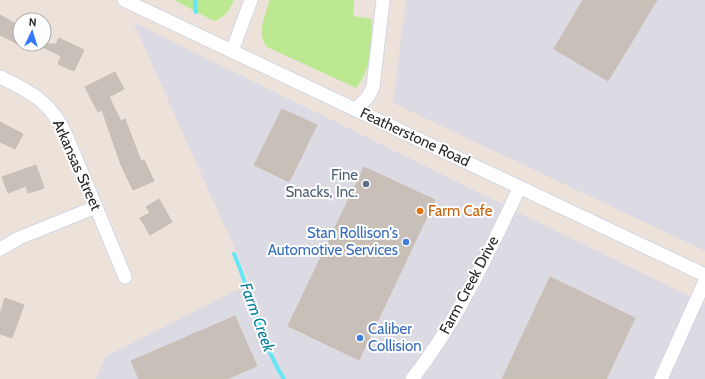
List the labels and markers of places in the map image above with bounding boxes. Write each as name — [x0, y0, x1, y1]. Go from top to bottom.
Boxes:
place label: Fine Snacks, Inc. — [285, 166, 358, 201]
marker: Fine Snacks, Inc. — [361, 179, 371, 189]
place label: Farm Cafe — [428, 202, 493, 220]
marker: Farm Cafe — [415, 206, 425, 216]
place label: Stan Rollison's Automotive Services — [268, 224, 398, 259]
marker: Stan Rollison's Automotive Services — [401, 237, 411, 247]
place label: Caliber Collision — [368, 320, 422, 355]
marker: Caliber Collision — [355, 333, 365, 343]

